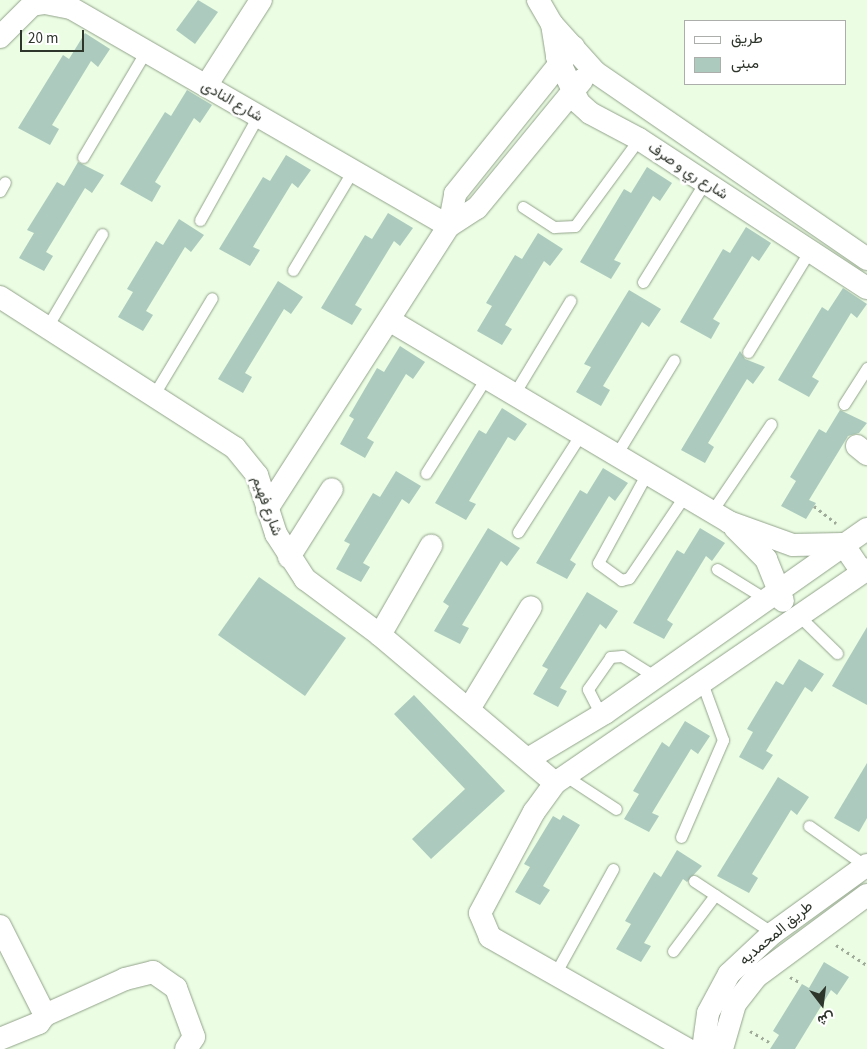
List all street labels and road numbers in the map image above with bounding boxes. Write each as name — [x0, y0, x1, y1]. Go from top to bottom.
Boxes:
street label: شارع النادى — [198, 76, 266, 126]
street label: شارع ري و صرف — [645, 138, 731, 204]
street label: شارع فهيم — [248, 474, 286, 538]
street label: طريق المحمديه — [736, 897, 816, 969]

